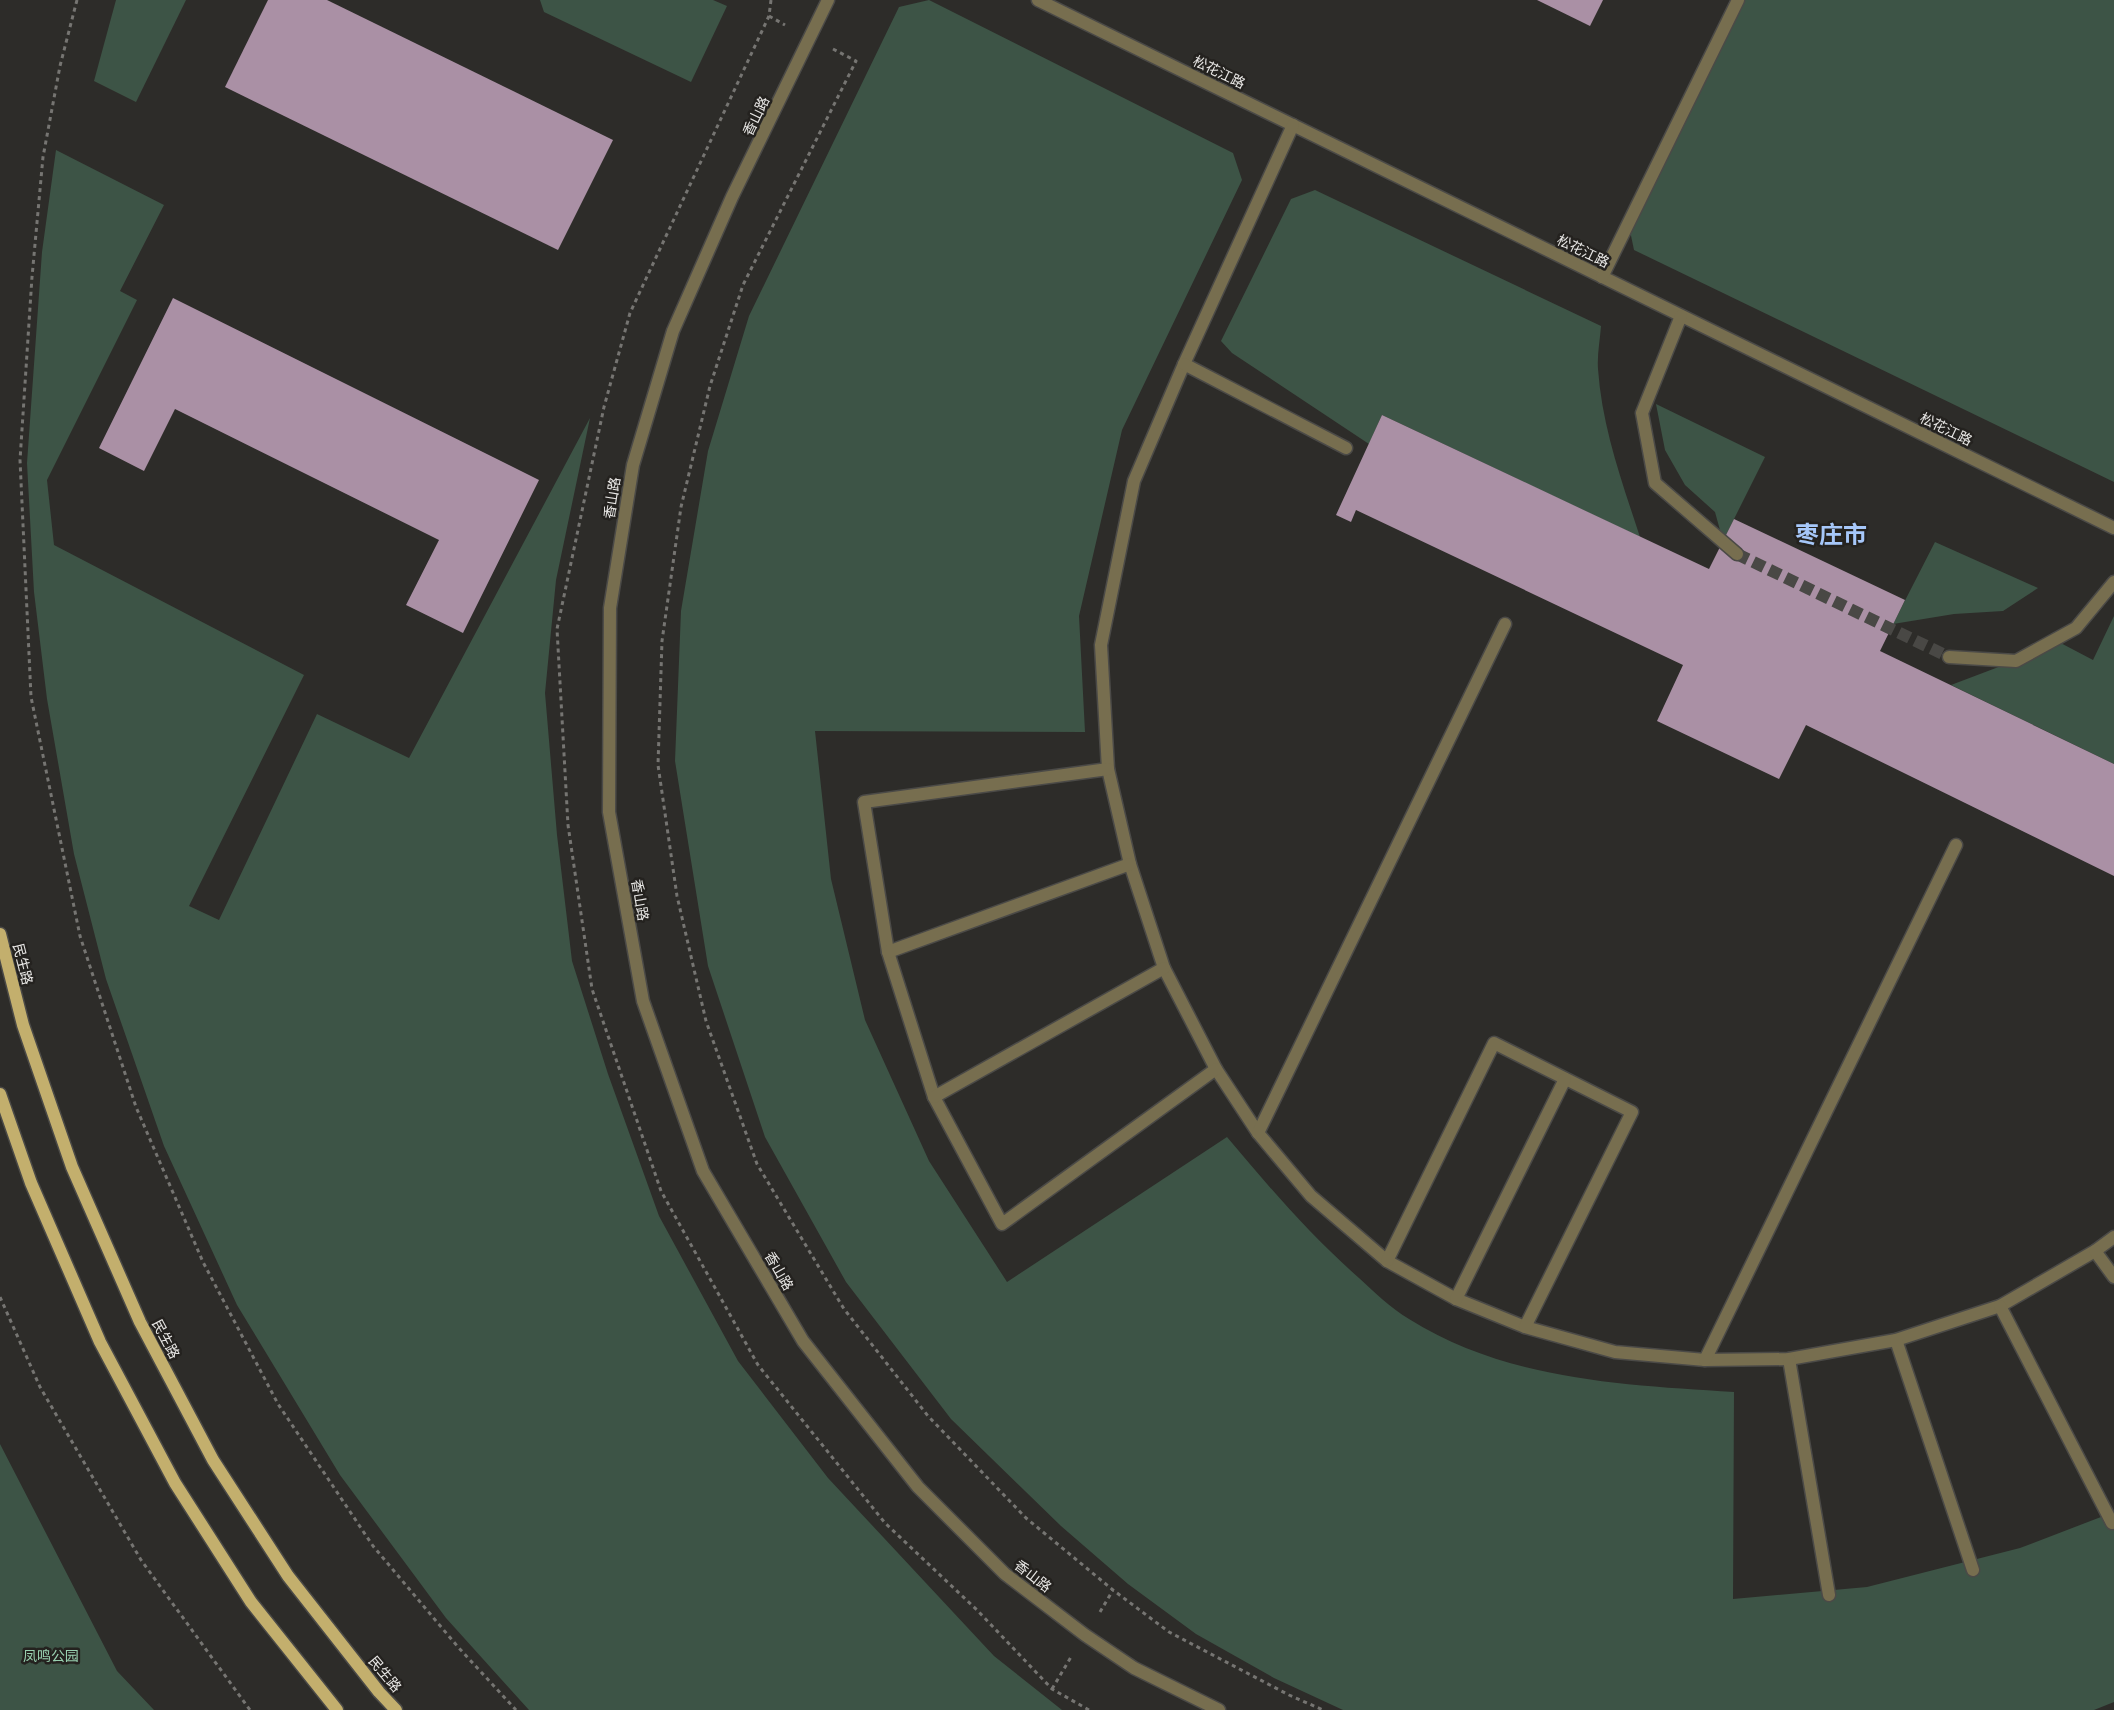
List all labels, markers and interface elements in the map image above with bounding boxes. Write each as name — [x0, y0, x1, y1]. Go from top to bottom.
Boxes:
street label: 松花江路 — [1190, 53, 1248, 91]
street label: 香山路 — [740, 94, 772, 138]
street label: 松花江路 — [1554, 232, 1612, 270]
street label: 松花江路 — [1917, 410, 1975, 448]
street label: 香山路 — [601, 476, 623, 520]
district label: 枣庄市 — [1795, 520, 1867, 548]
street label: 香山路 — [628, 878, 652, 922]
street label: 民生路 — [10, 942, 36, 986]
street label: 香山路 — [762, 1249, 796, 1293]
street label: 民生路 — [149, 1317, 183, 1361]
street label: 香山路 — [1012, 1557, 1054, 1595]
park label: 凤鸣公园 — [23, 1648, 79, 1664]
street label: 民生路 — [365, 1653, 405, 1695]

